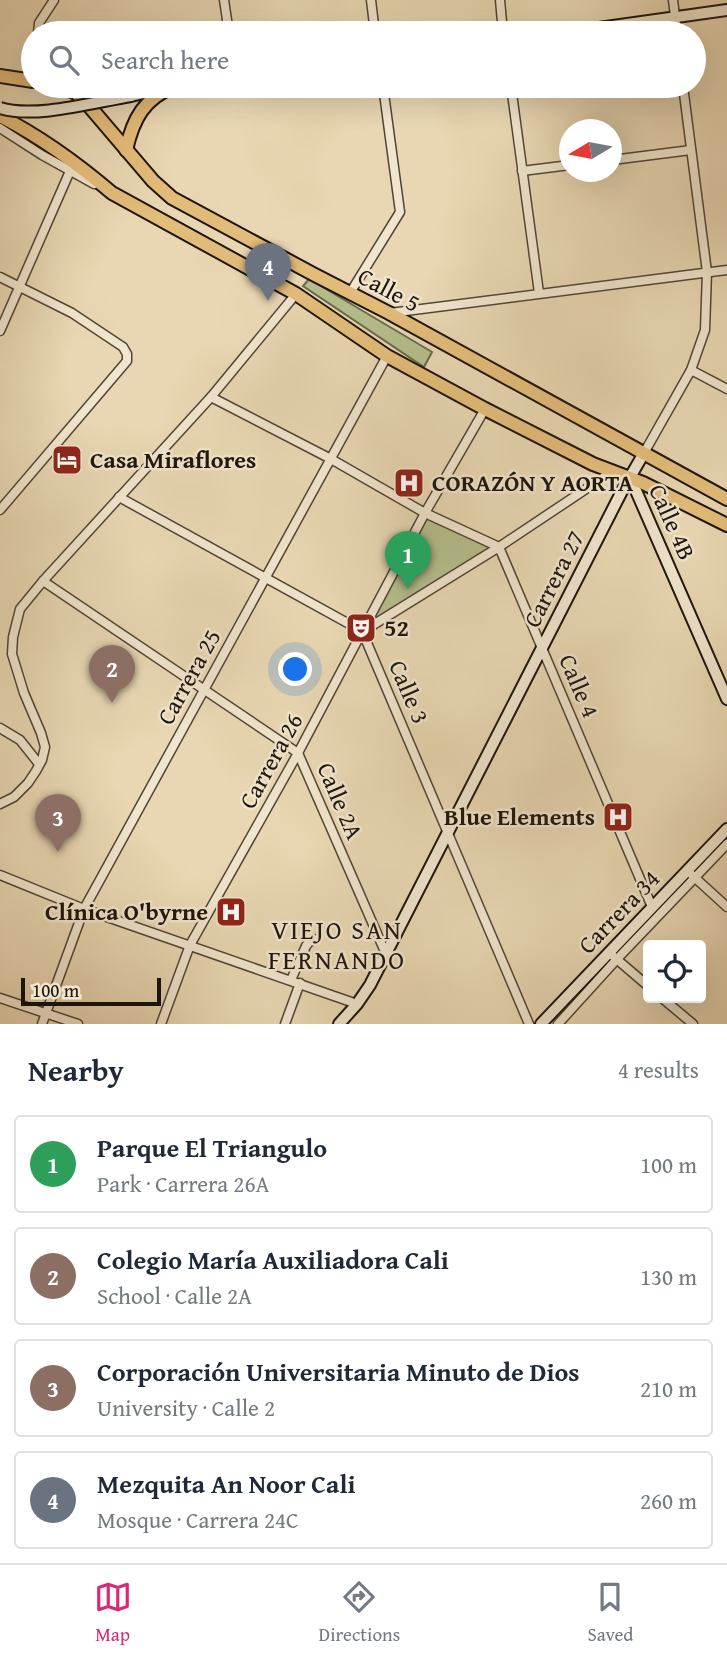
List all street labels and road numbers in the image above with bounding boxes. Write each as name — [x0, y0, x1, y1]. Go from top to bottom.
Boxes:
street label: Calle 5 — [352, 259, 427, 320]
street label: Calle 4B — [640, 478, 705, 565]
street label: Carrera 27 — [514, 524, 593, 633]
street label: Carrera 25 — [148, 623, 229, 731]
street label: Calle 4 — [550, 649, 608, 723]
street label: Calle 3 — [380, 655, 438, 729]
street label: Carrera 26 — [230, 707, 311, 815]
street label: Calle 2A — [309, 757, 372, 845]
street label: Carrera 34 — [570, 862, 668, 961]

